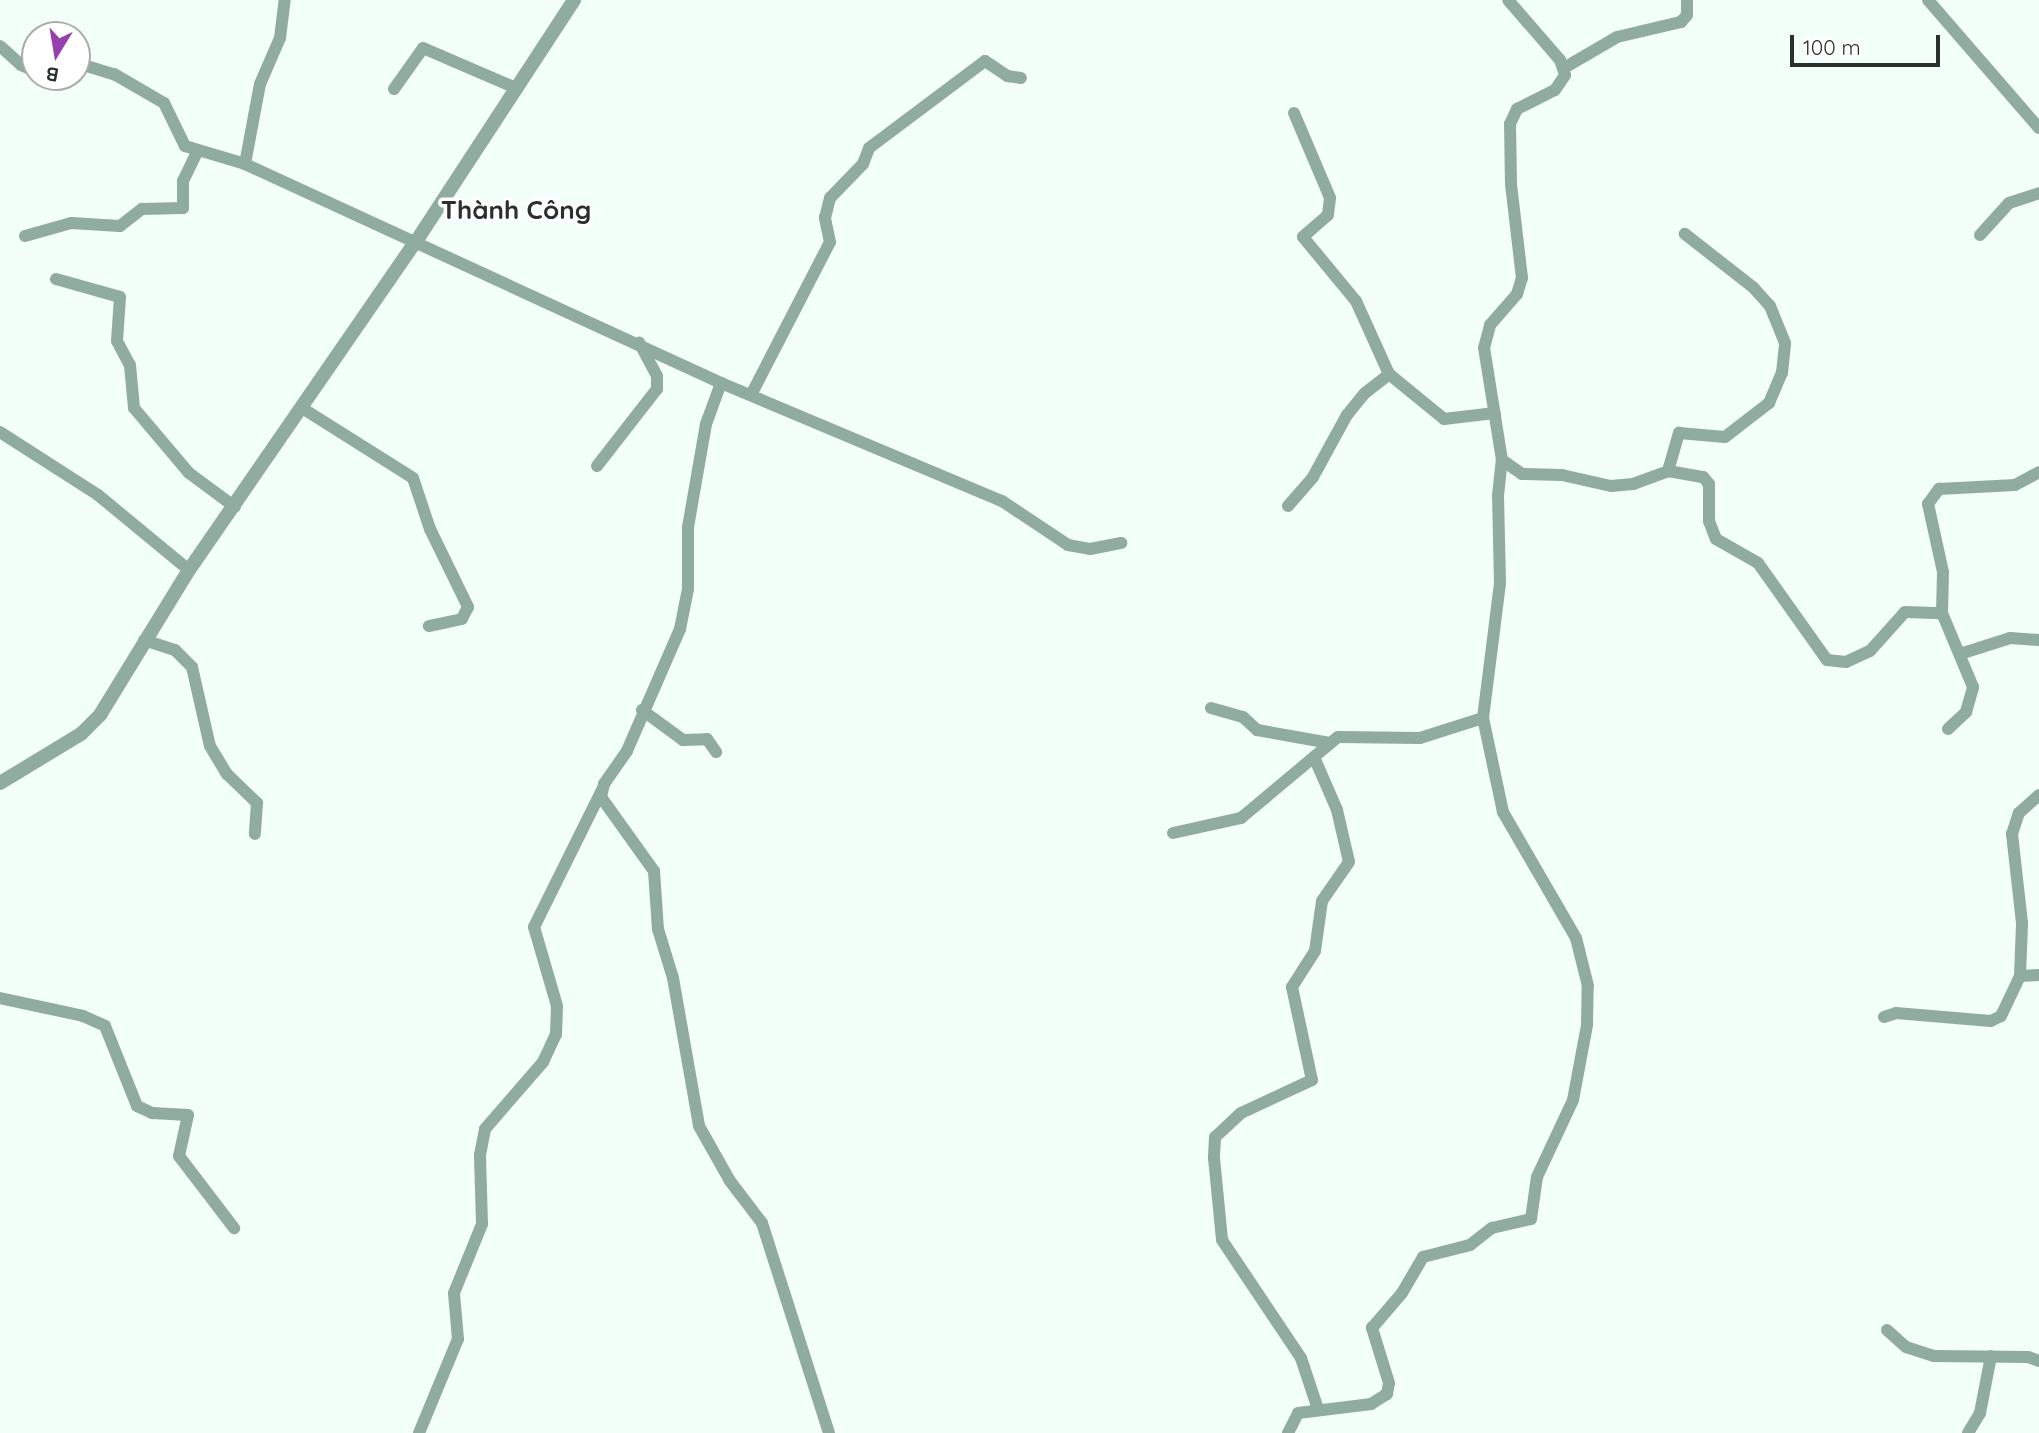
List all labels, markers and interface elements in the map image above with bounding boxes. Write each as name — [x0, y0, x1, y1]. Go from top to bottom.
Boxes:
north arrow — [21, 21, 91, 91]
scale bar — [1794, 21, 1944, 65]
text: 100 m — [1803, 34, 1861, 60]
text: B — [44, 62, 61, 88]
district label: Thành Công — [441, 194, 591, 226]

